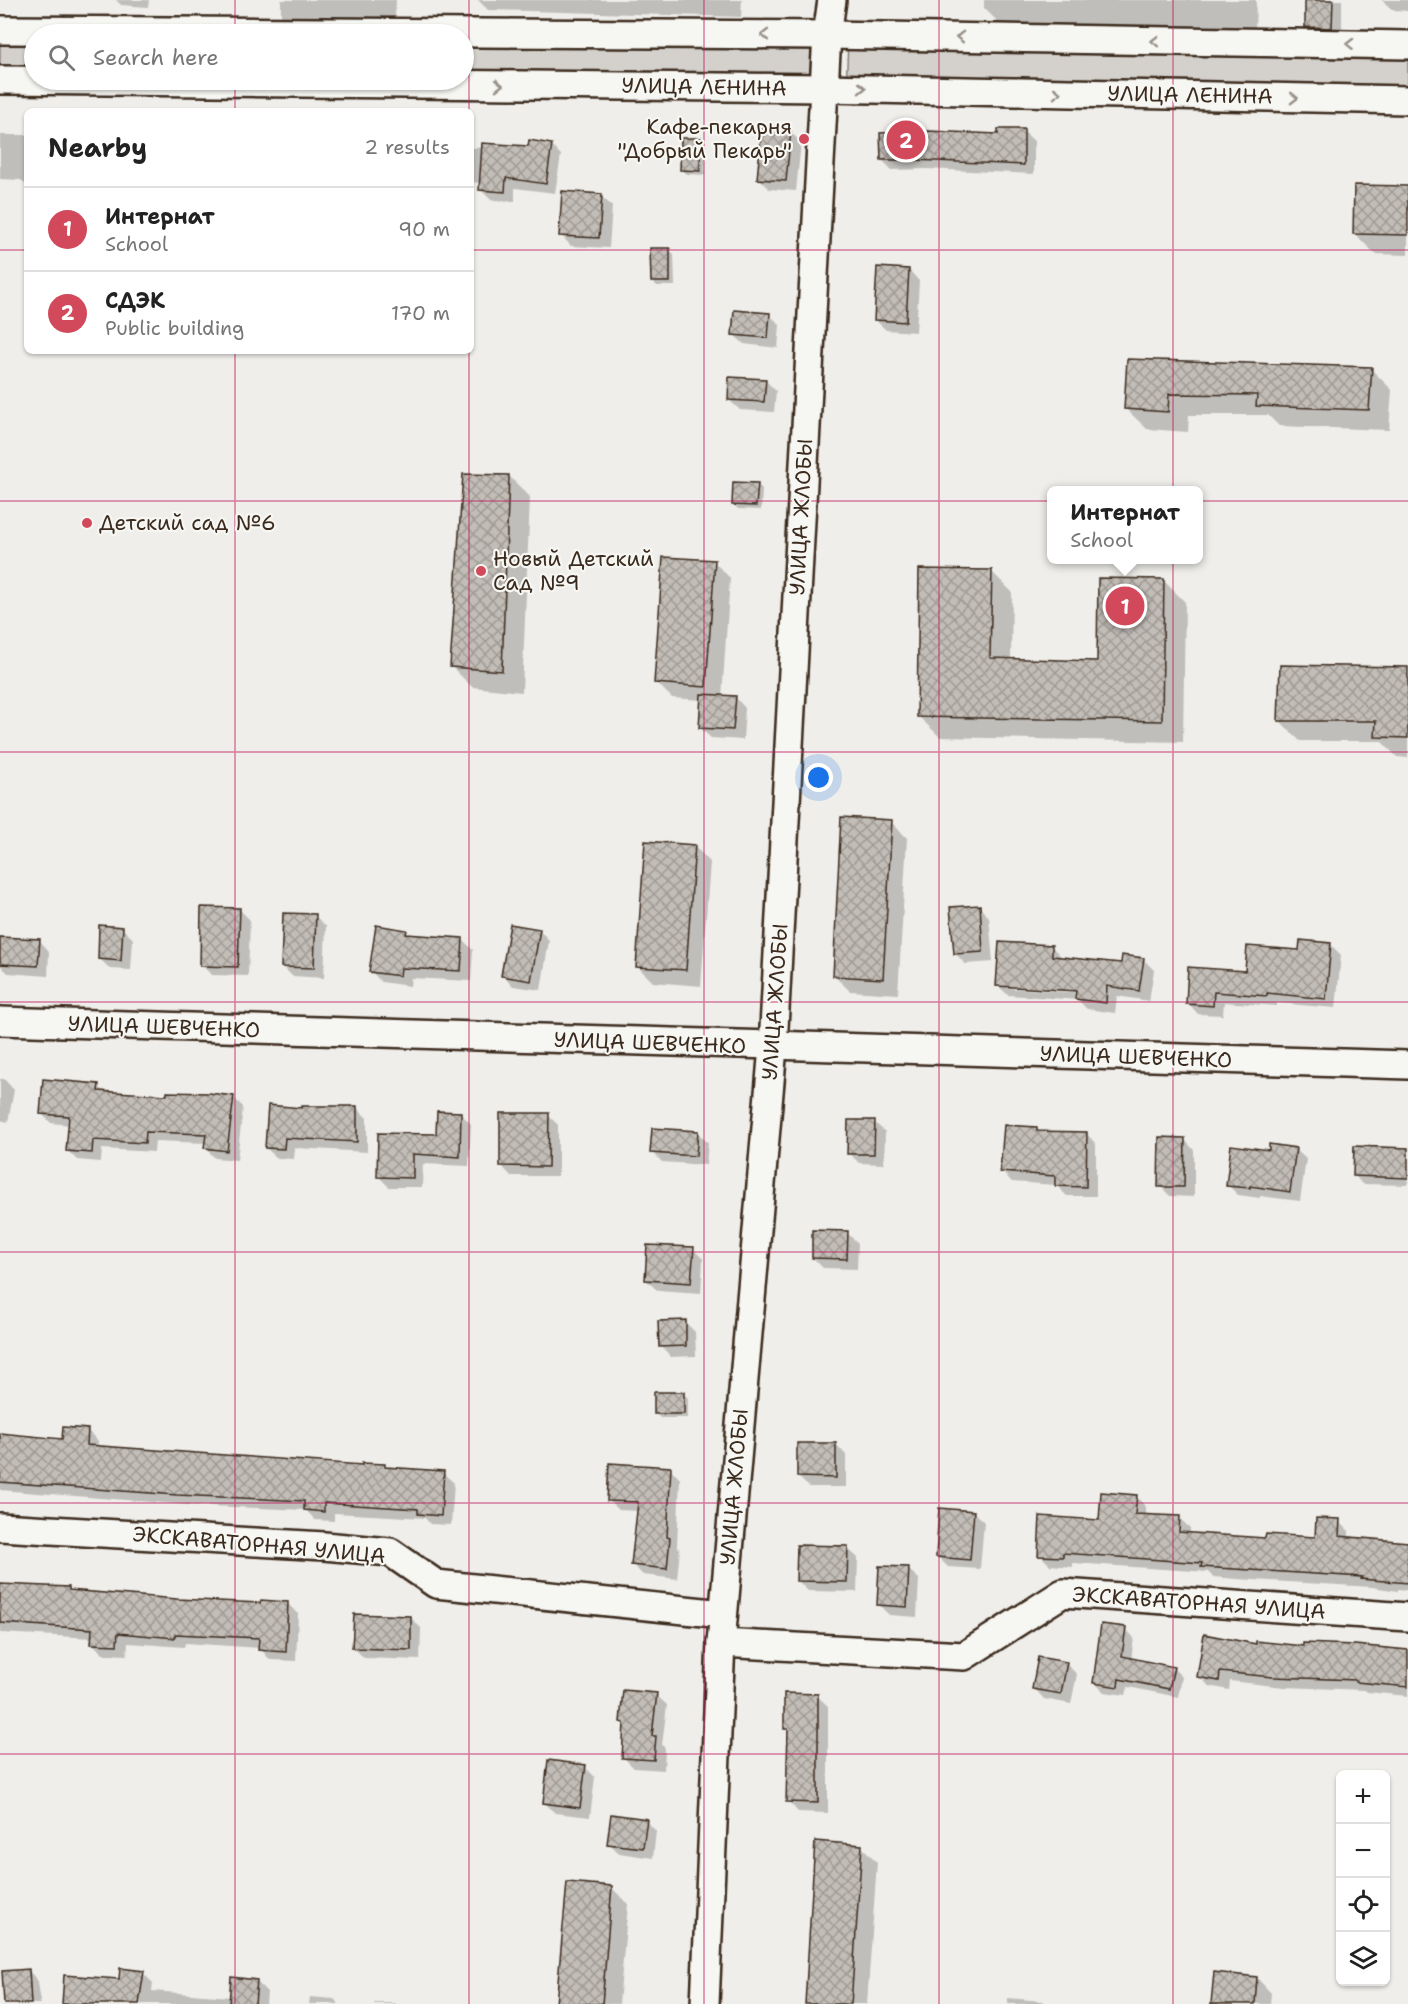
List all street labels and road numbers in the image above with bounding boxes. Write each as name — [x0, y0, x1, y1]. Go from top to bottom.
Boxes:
street label: УЛИЦА ЛЕНИНА — [621, 72, 787, 102]
street label: УЛИЦА ЛЕНИНА — [1107, 80, 1273, 110]
street label: УЛИЦА ЖЛОБЫ — [783, 438, 819, 596]
street label: УЛИЦА ЖЛОБЫ — [756, 923, 794, 1081]
street label: УЛИЦА ШЕВЧЕНКО — [67, 1010, 261, 1044]
street label: УЛИЦА ШЕВЧЕНКО — [553, 1026, 747, 1060]
street label: УЛИЦА ШЕВЧЕНКО — [1039, 1040, 1233, 1074]
street label: УЛИЦА ЖЛОБЫ — [713, 1408, 755, 1566]
street label: ЭКСКАВАТОРНАЯ УЛИЦА — [132, 1520, 386, 1570]
street label: ЭКСКАВАТОРНАЯ УЛИЦА — [1072, 1580, 1326, 1626]

